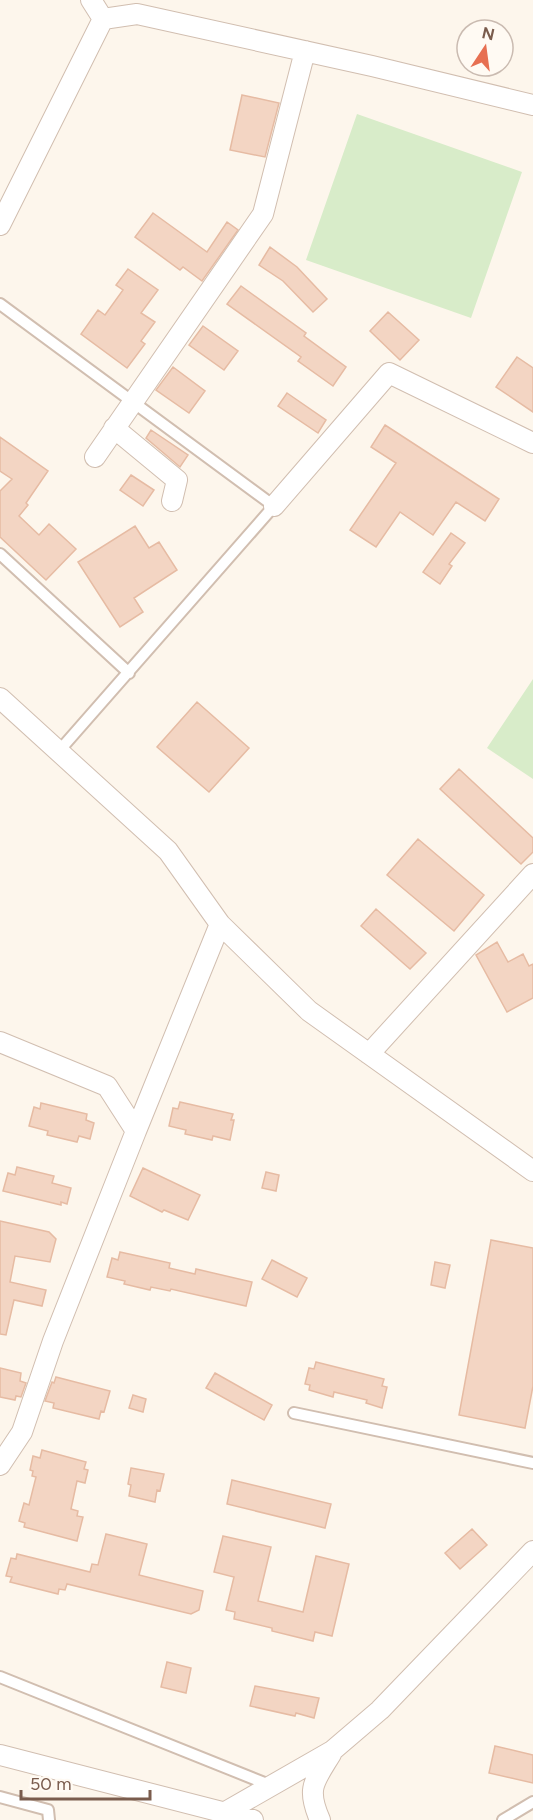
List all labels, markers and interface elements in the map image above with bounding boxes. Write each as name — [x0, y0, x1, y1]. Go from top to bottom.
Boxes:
north arrow — [455, 18, 515, 78]
text: N — [480, 23, 496, 45]
scale bar — [21, 1763, 150, 1801]
text: 50 m — [30, 1773, 72, 1795]

